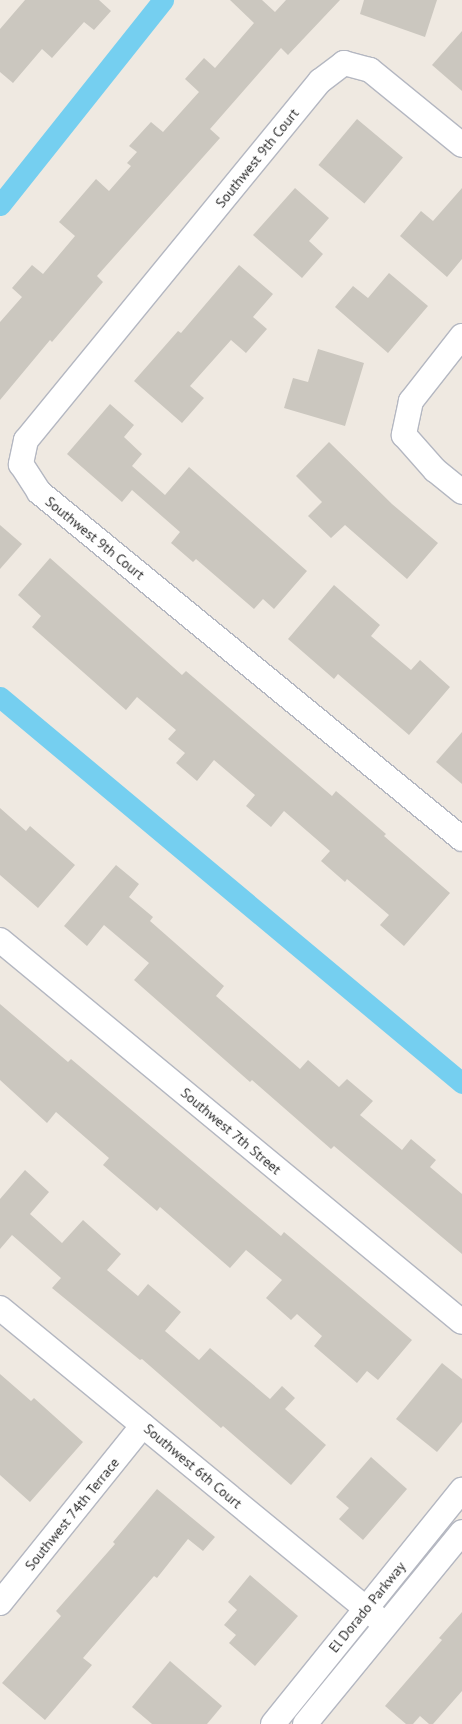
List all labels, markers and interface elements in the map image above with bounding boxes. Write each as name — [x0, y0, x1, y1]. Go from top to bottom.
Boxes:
street label: Southwest 9th Court — [212, 105, 302, 211]
street label: Southwest 9th Court — [42, 493, 148, 583]
street label: Southwest 7th Street — [177, 1084, 285, 1178]
street label: Southwest 6th Court — [141, 1420, 245, 1512]
street label: Southwest 74th Terrace — [21, 1454, 123, 1574]
street label: El Dorado Parkway — [325, 1558, 409, 1656]

